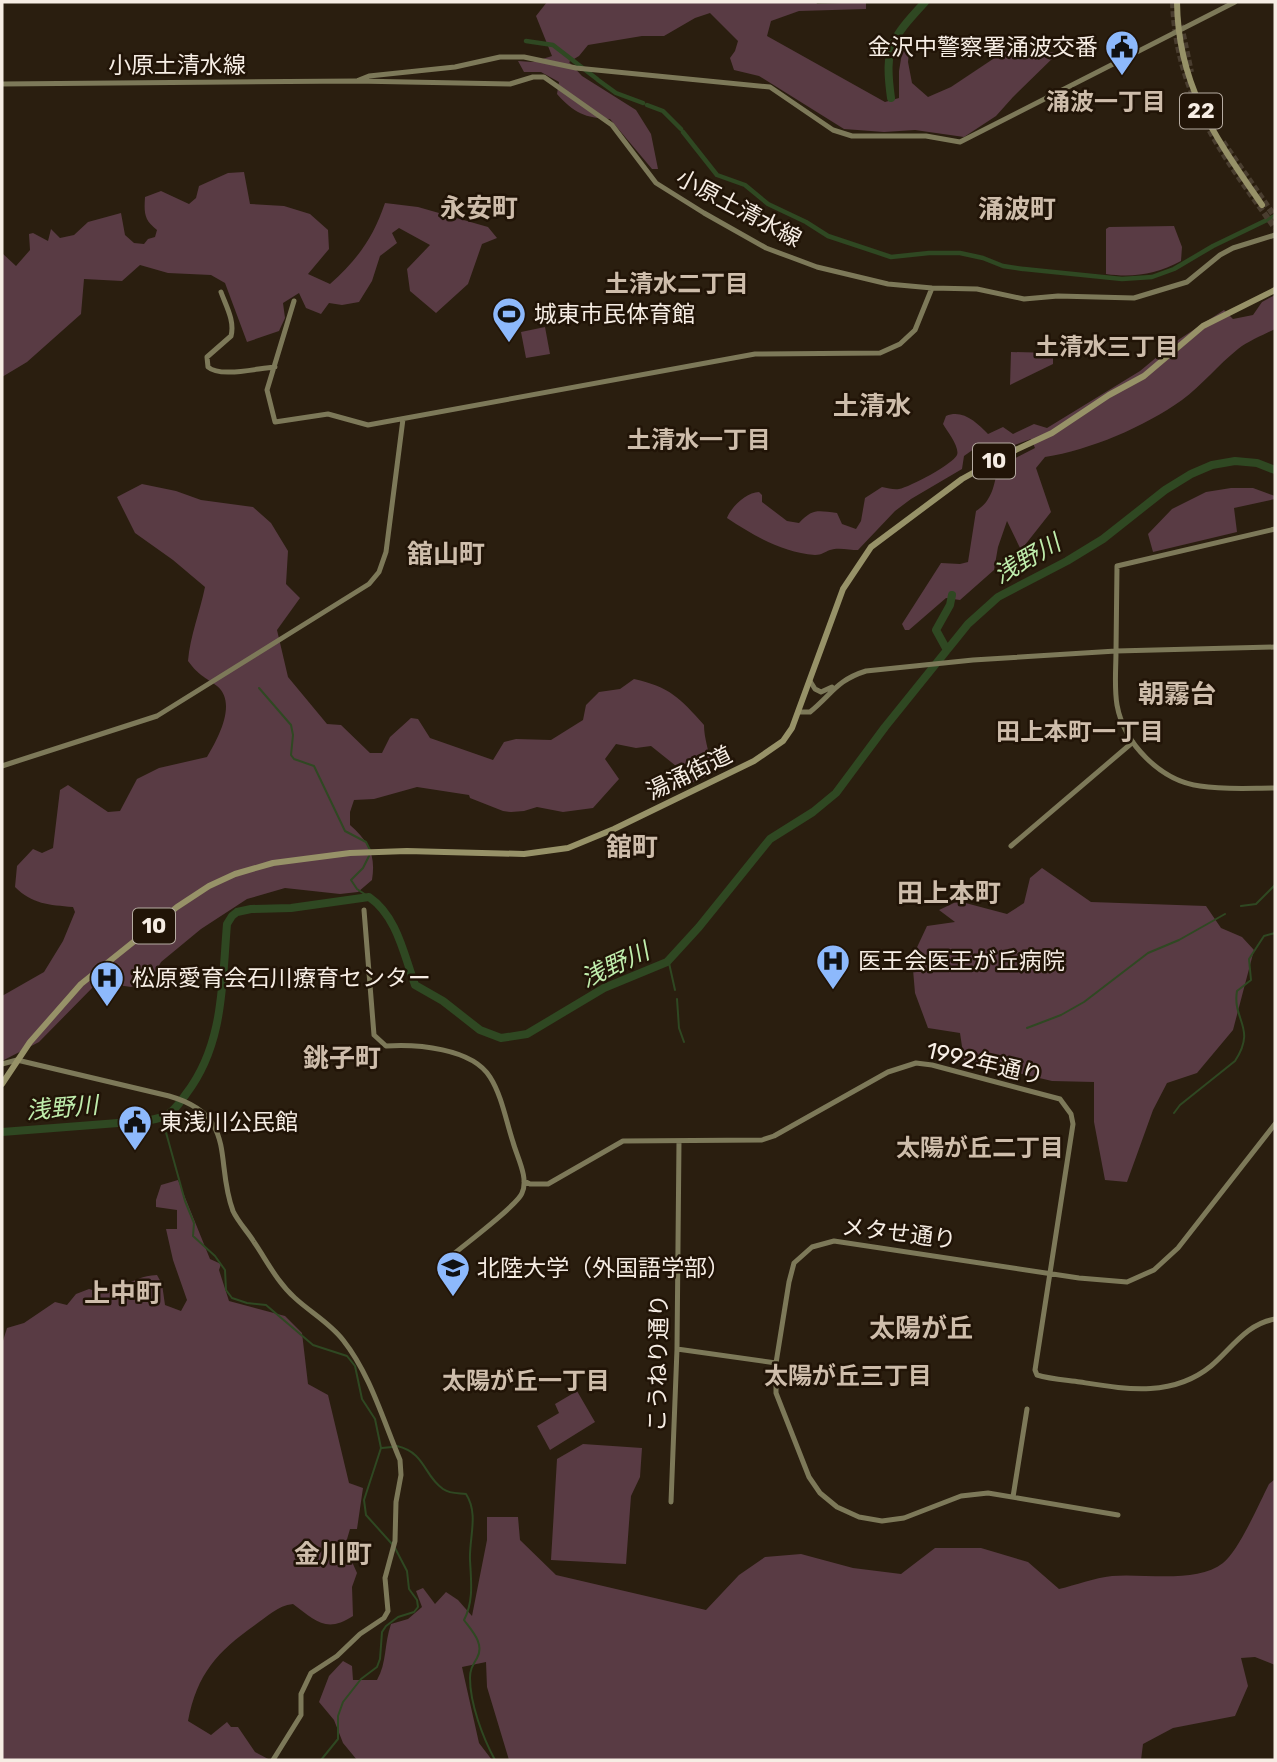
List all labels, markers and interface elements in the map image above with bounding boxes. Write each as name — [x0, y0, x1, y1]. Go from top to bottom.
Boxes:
public building icon: 金沢中警察署涌波交番 — [1103, 28, 1141, 77]
place label: 金沢中警察署涌波交番 — [868, 33, 1098, 61]
street label: 小原土清水線 — [108, 51, 246, 79]
district label: 涌波一丁目 — [1046, 88, 1166, 116]
road number: 22 — [1180, 94, 1222, 128]
street label: 小原土清水線 — [672, 163, 806, 253]
district label: 永安町 — [440, 193, 518, 224]
district label: 涌波町 — [978, 194, 1056, 225]
district label: 土清水二丁目 — [605, 270, 749, 298]
sports icon: 城東市民体育館 — [490, 295, 528, 344]
place label: 城東市民体育館 — [534, 300, 695, 328]
district label: 土清水三丁目 — [1035, 333, 1179, 361]
district label: 土清水 — [833, 391, 911, 422]
district label: 土清水一丁目 — [627, 426, 771, 454]
road number: 10 — [973, 444, 1015, 478]
water label: 浅野川 — [989, 527, 1068, 589]
district label: 舘山町 — [407, 539, 485, 570]
district label: 朝霧台 — [1138, 679, 1216, 710]
district label: 田上本町一丁目 — [996, 718, 1164, 746]
street label: 湯涌街道 — [642, 740, 736, 806]
district label: 舘町 — [606, 832, 658, 863]
district label: 田上本町 — [897, 878, 1001, 909]
road number: 10 — [133, 908, 175, 944]
water label: 浅野川 — [576, 936, 656, 993]
hospital icon: 医王会医王が丘病院 — [814, 942, 852, 991]
place label: 医王会医王が丘病院 — [858, 947, 1065, 975]
hospital icon: 松原愛育会石川療育センター — [88, 959, 126, 1008]
place label: 松原愛育会石川療育センター — [132, 964, 431, 992]
street label: 1992年通り — [924, 1036, 1046, 1090]
district label: 銚子町 — [303, 1043, 381, 1074]
water label: 浅野川 — [25, 1091, 102, 1125]
public building icon: 東浅川公民館 — [116, 1103, 154, 1152]
place label: 東浅川公民館 — [160, 1108, 298, 1136]
district label: 太陽が丘二丁目 — [896, 1134, 1064, 1162]
street label: メタせ通り — [840, 1212, 958, 1254]
school or university icon: 北陸大学（外国語学部） — [434, 1249, 472, 1298]
place label: 北陸大学（外国語学部） — [477, 1254, 730, 1282]
district label: 上中町 — [84, 1278, 162, 1309]
street label: こうねり通り — [643, 1294, 673, 1432]
district label: 太陽が丘 — [869, 1313, 973, 1344]
district label: 太陽が丘三丁目 — [764, 1362, 932, 1390]
district label: 太陽が丘一丁目 — [442, 1367, 610, 1395]
district label: 金川町 — [294, 1539, 372, 1570]

